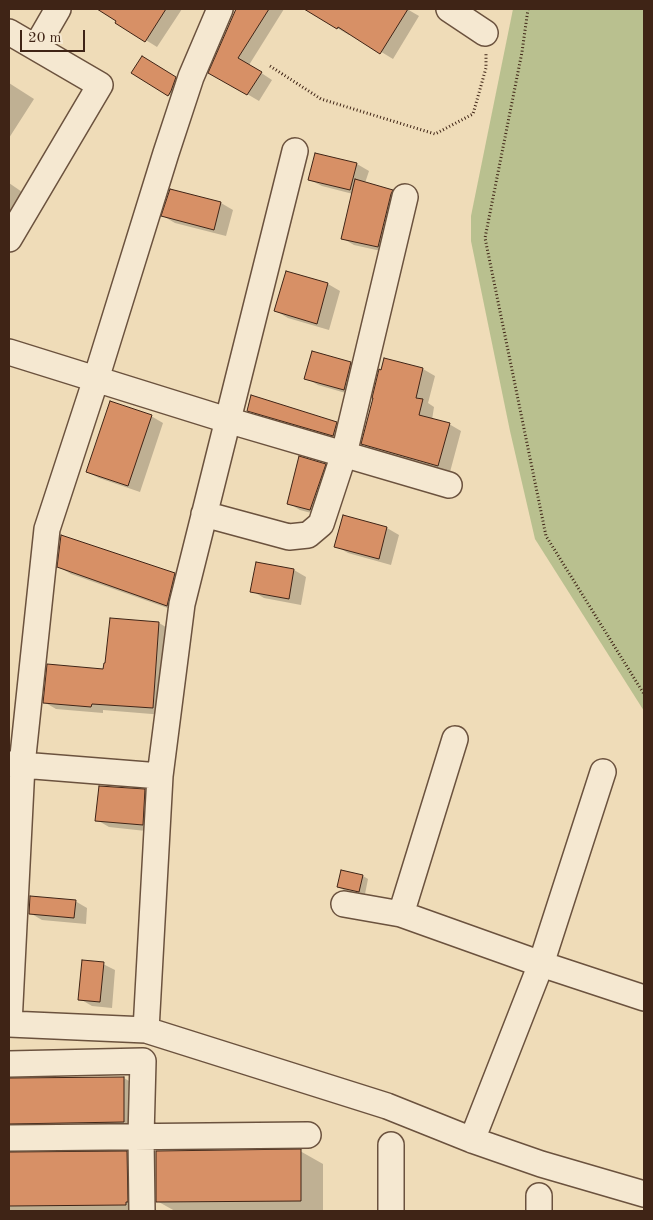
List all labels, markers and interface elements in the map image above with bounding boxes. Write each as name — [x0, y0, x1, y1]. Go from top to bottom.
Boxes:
scale bar — [22, 20, 88, 52]
text: 20 m — [28, 31, 62, 46]

